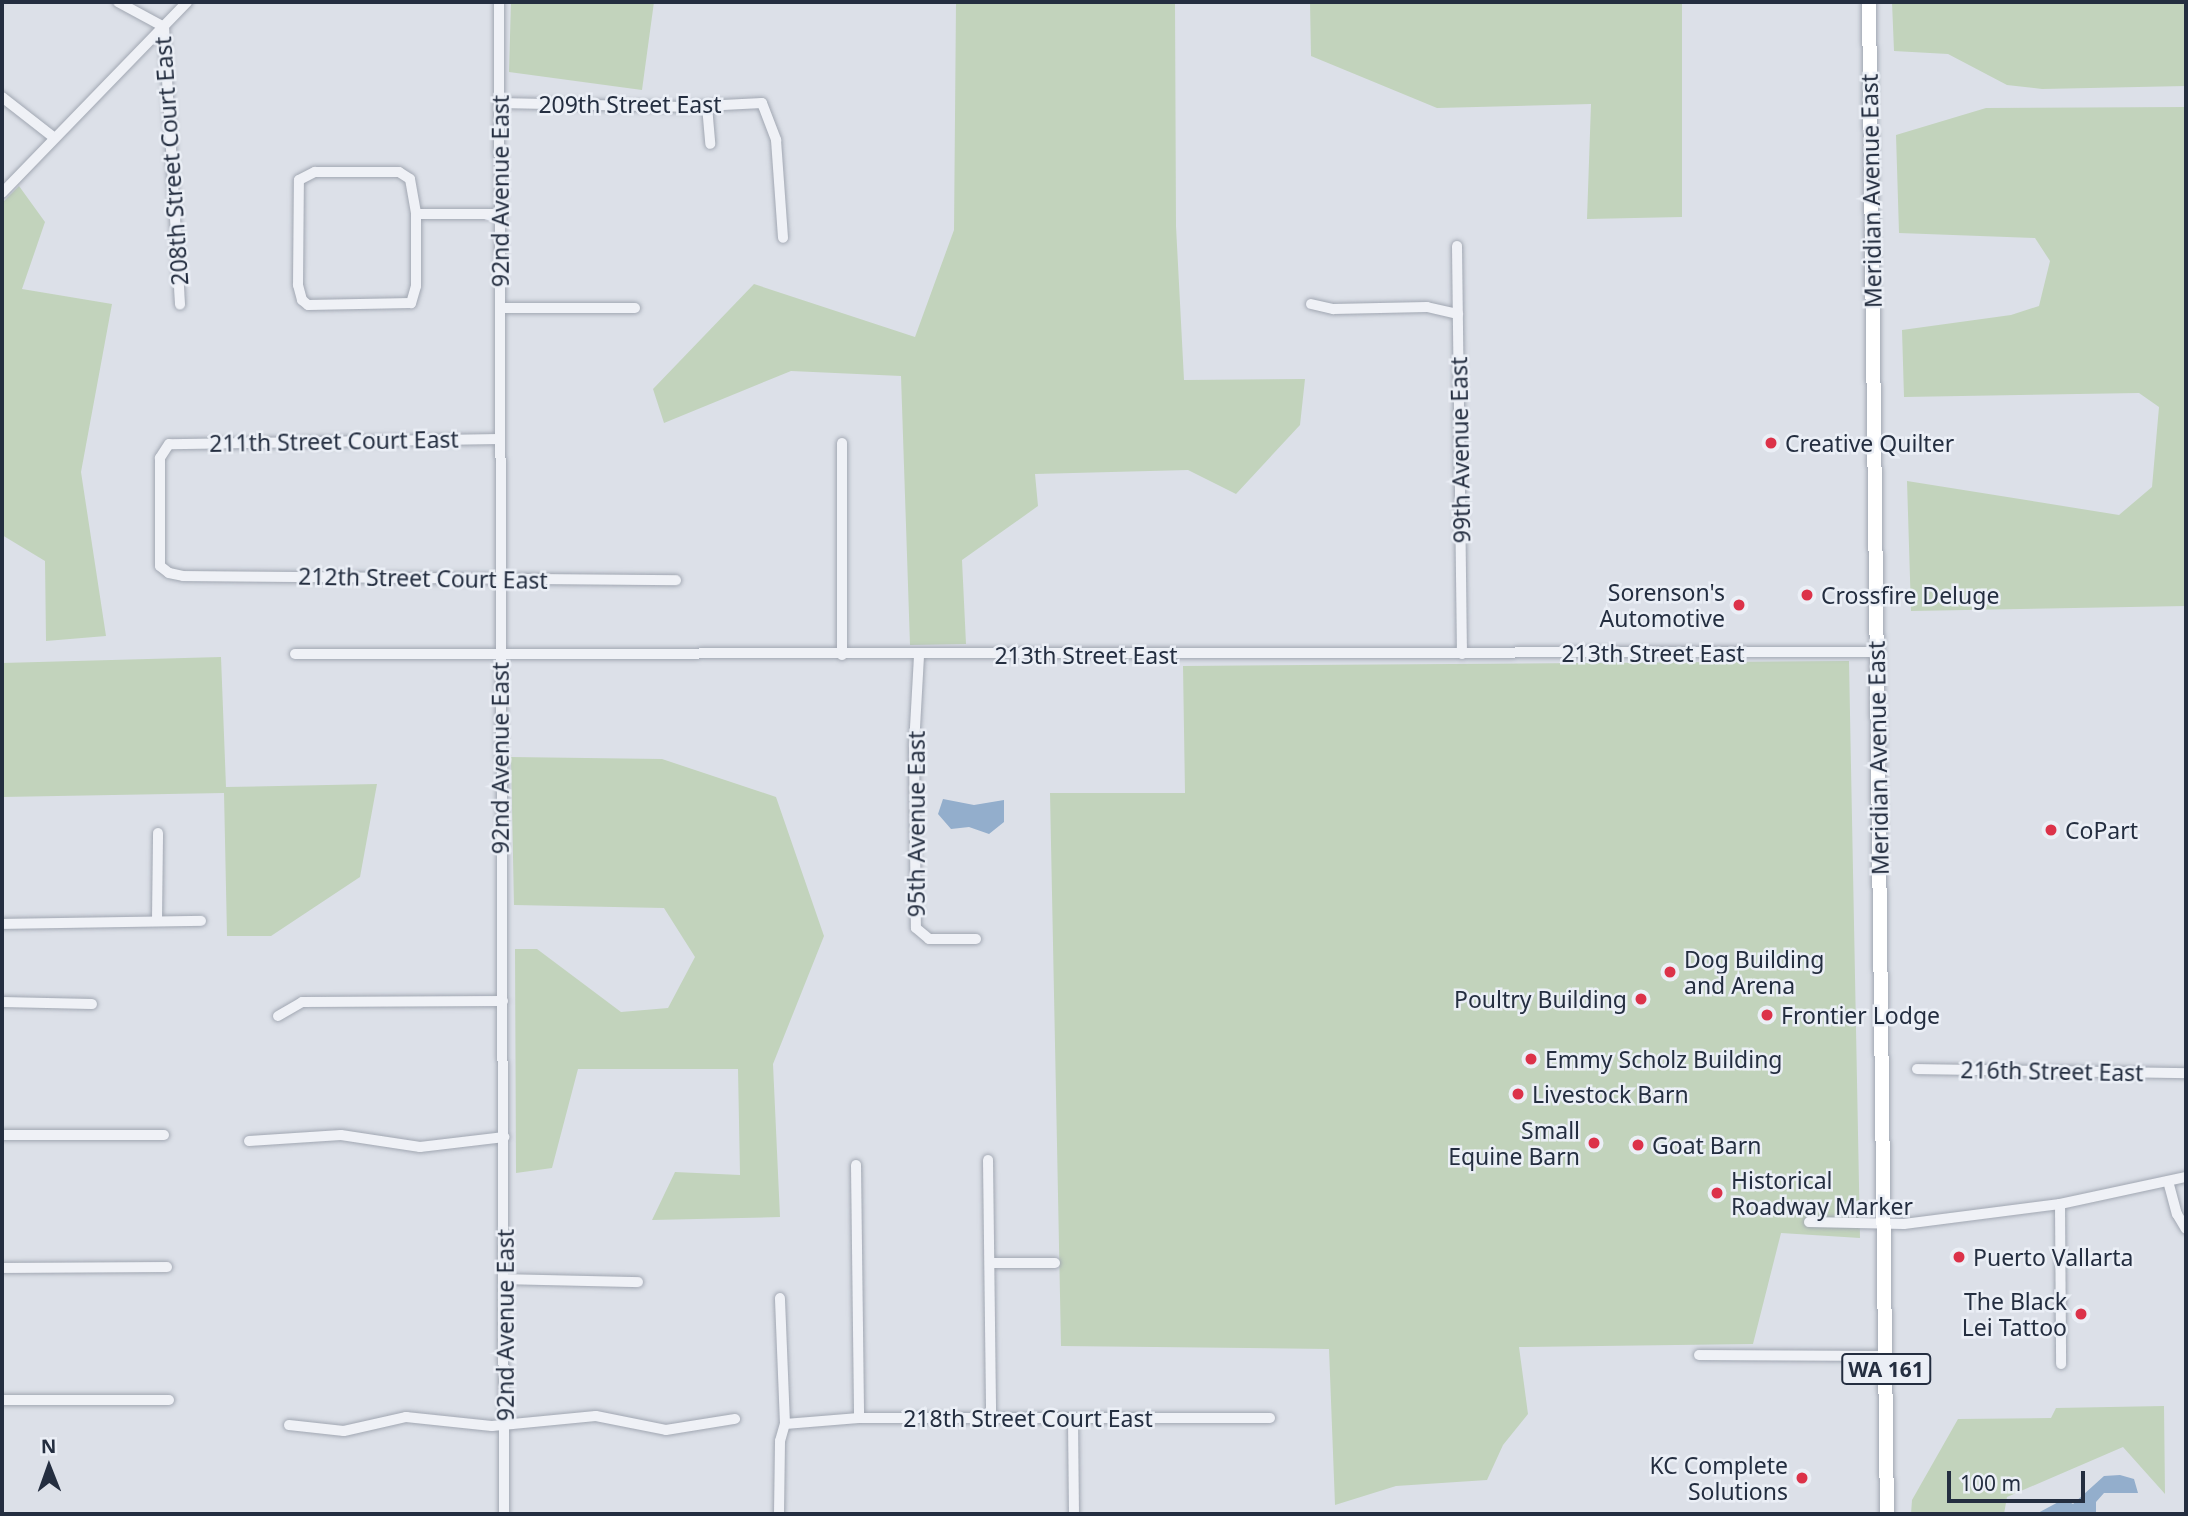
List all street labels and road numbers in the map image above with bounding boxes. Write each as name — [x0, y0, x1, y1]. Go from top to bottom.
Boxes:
street label: 208th Street Court East — [149, 36, 193, 286]
street label: Meridian Avenue East — [1855, 74, 1887, 308]
street label: 209th Street East — [538, 90, 722, 118]
street label: 92nd Avenue East — [486, 95, 514, 287]
street label: 99th Avenue East — [1445, 356, 1475, 544]
street label: 211th Street Court East — [209, 425, 459, 457]
street label: 212th Street Court East — [298, 562, 548, 594]
street label: 213th Street East — [1561, 639, 1745, 667]
street label: 213th Street East — [994, 641, 1178, 669]
street label: Meridian Avenue East — [1862, 641, 1894, 875]
street label: 92nd Avenue East — [486, 662, 514, 854]
street label: 95th Avenue East — [902, 731, 930, 917]
street label: 216th Street East — [1960, 1056, 2144, 1086]
street label: 92nd Avenue East — [491, 1229, 519, 1421]
road number: WA 161 — [1840, 1352, 1932, 1386]
street label: 218th Street Court East — [903, 1404, 1153, 1432]

